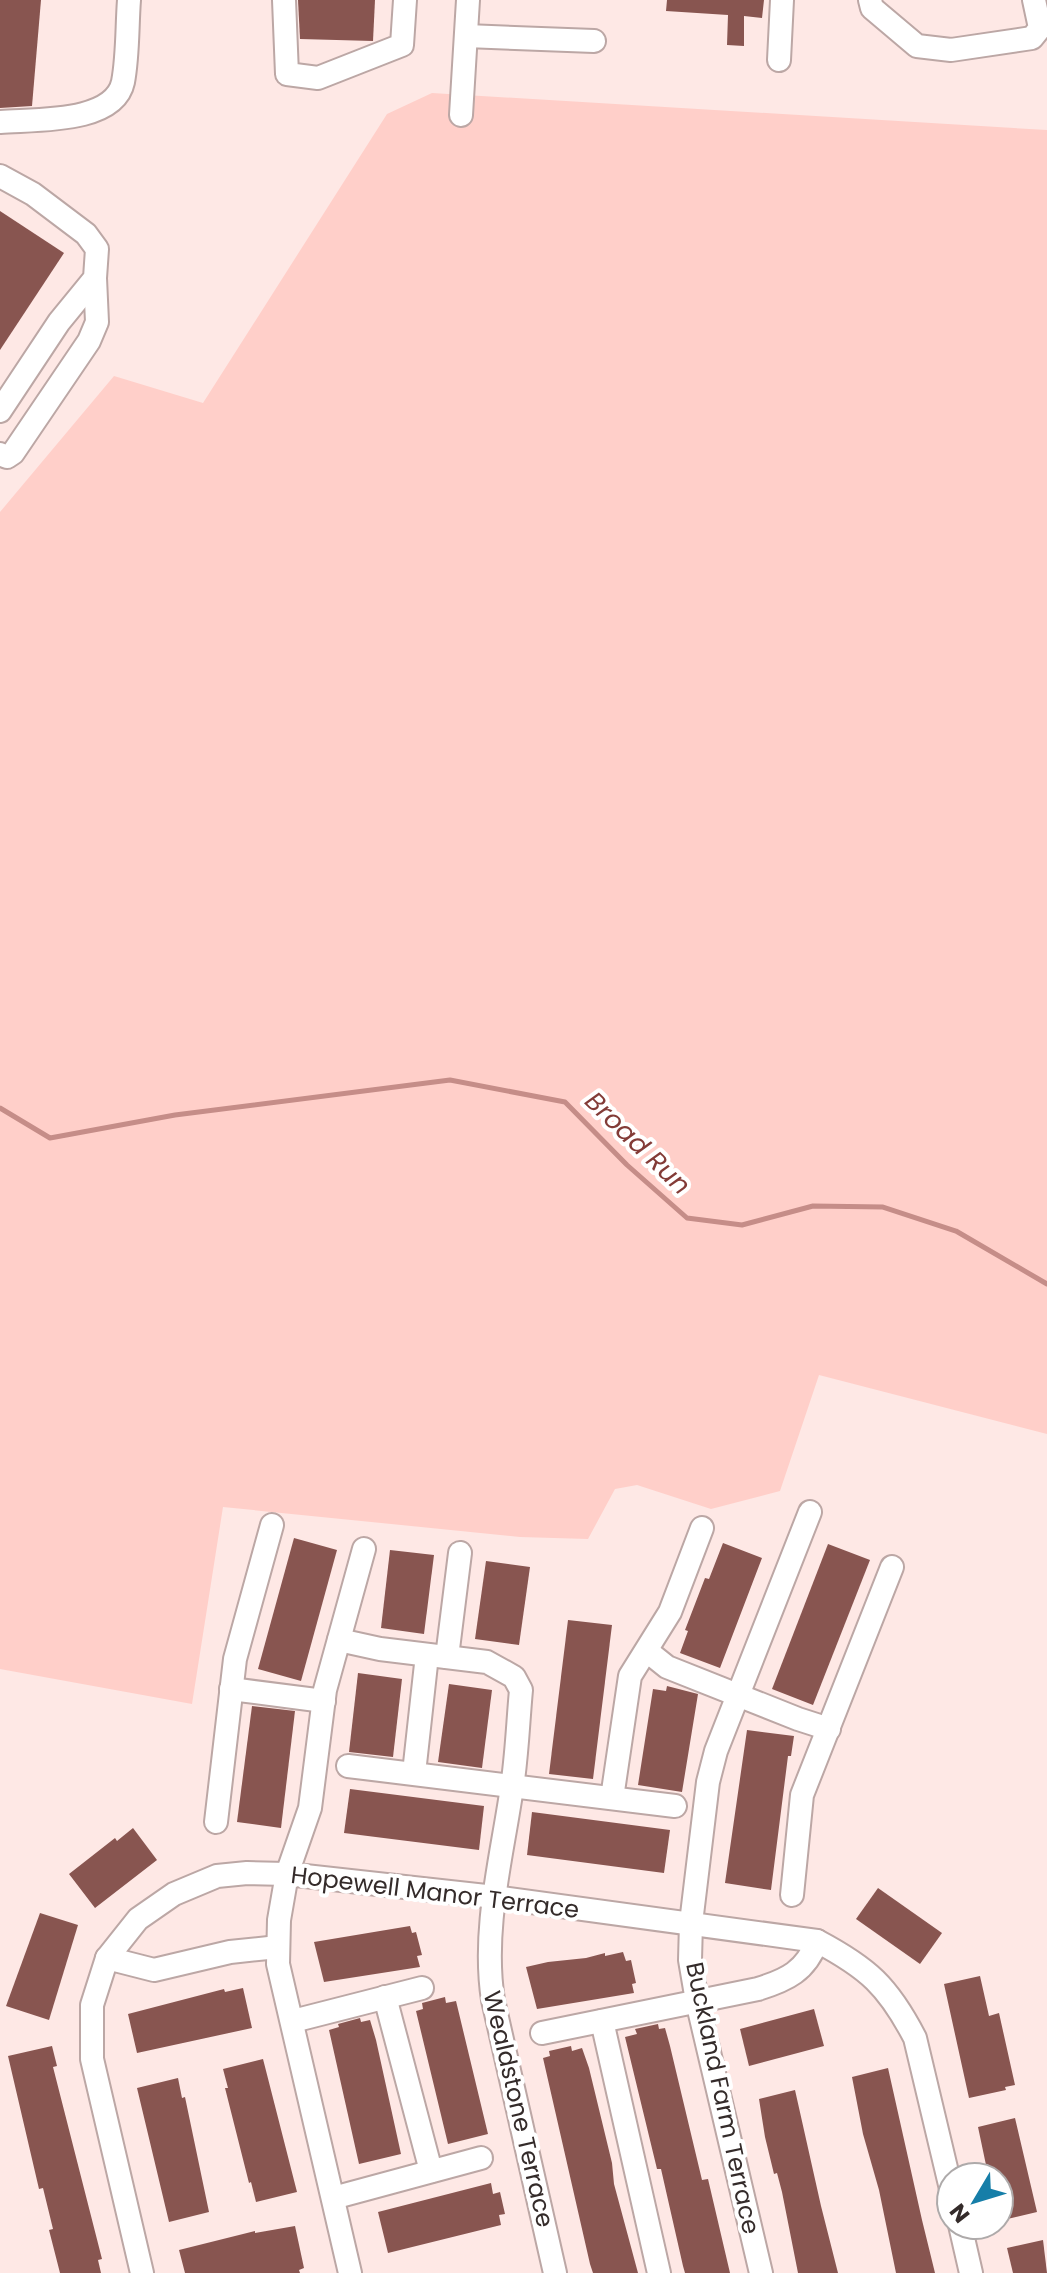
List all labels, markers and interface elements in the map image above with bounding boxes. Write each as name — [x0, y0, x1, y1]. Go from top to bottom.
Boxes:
water label: Broad Run — [577, 1083, 699, 1203]
street label: Hopewell Manor Terrace — [289, 1858, 581, 1926]
street label: Buckland Farm Terrace — [678, 1959, 768, 2237]
street label: Wealdstone Terrace — [476, 1988, 562, 2230]
north arrow — [935, 2161, 1015, 2241]
text: N — [942, 2197, 977, 2229]

